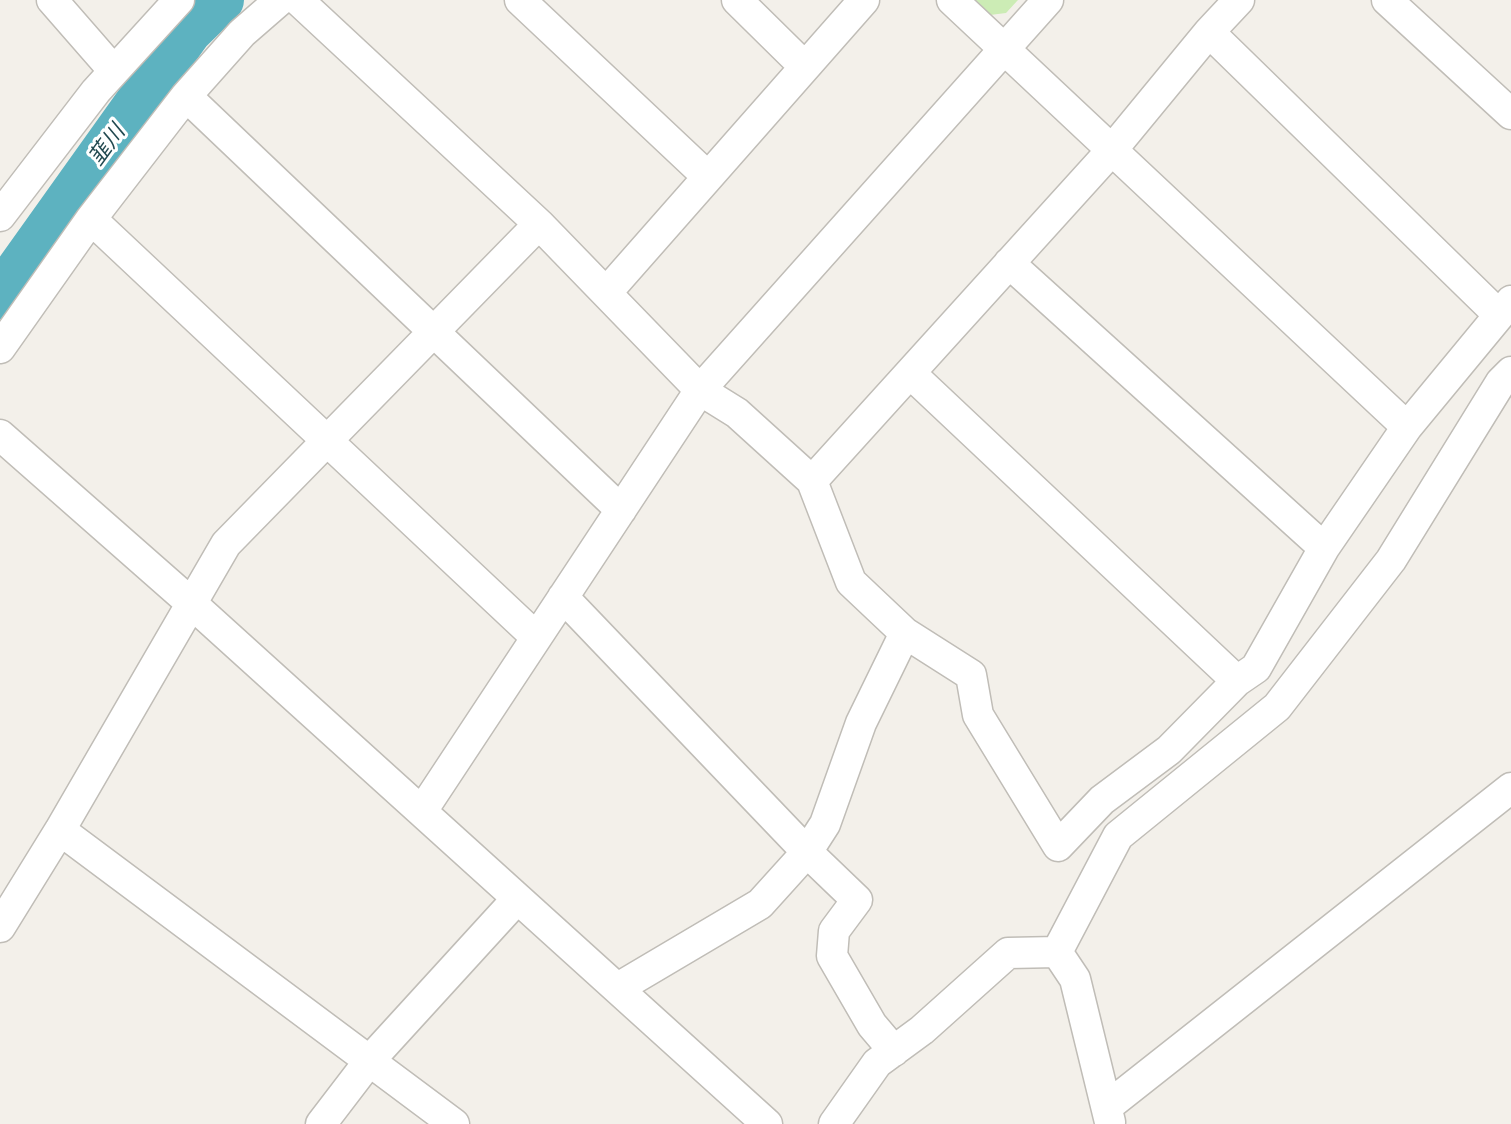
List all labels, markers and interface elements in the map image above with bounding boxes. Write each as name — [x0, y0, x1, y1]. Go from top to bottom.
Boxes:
water label: 韮川 — [84, 120, 132, 172]

